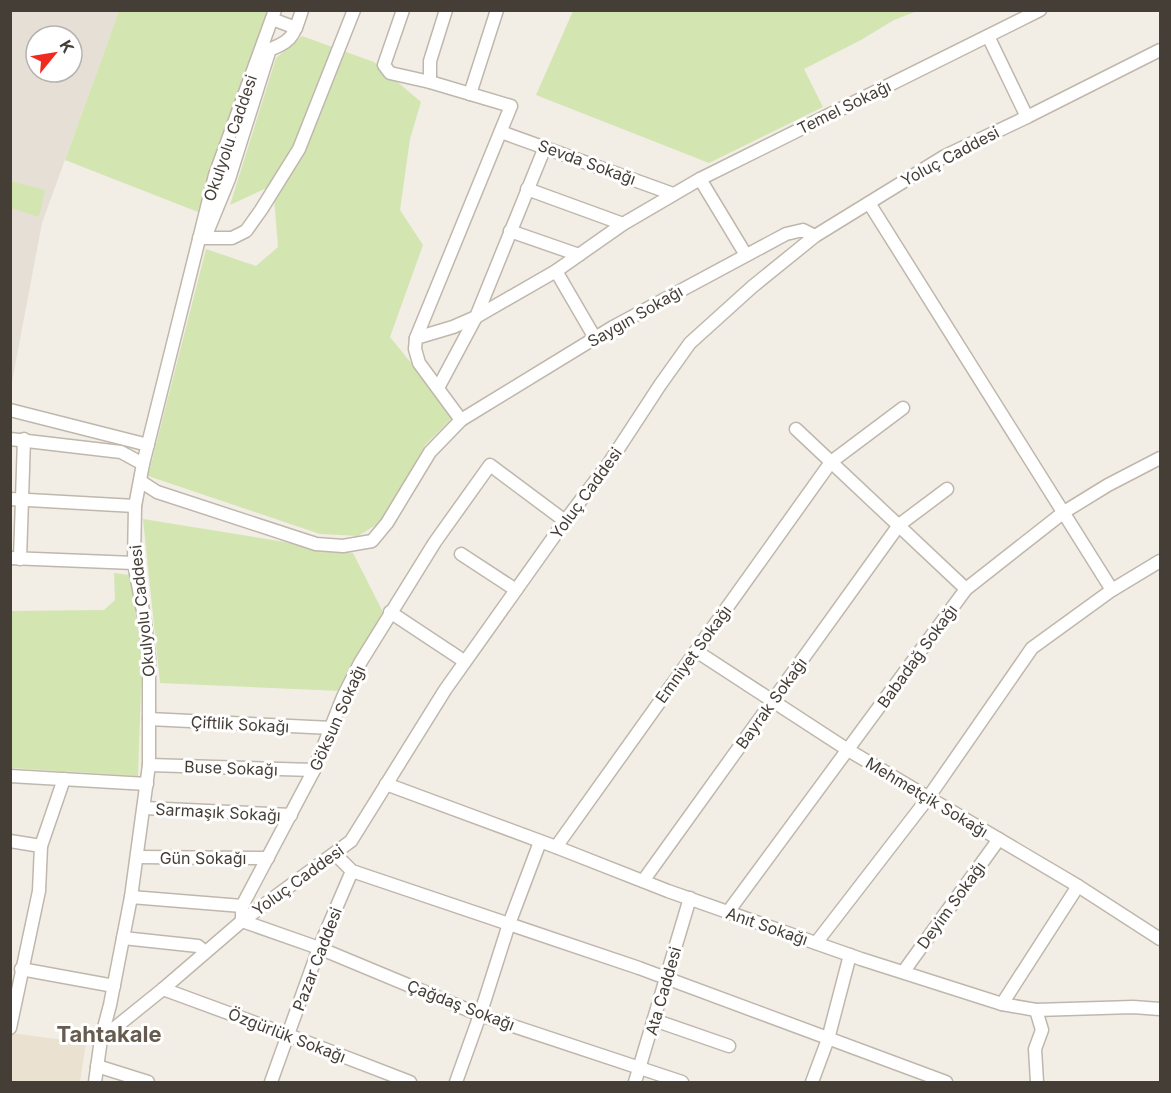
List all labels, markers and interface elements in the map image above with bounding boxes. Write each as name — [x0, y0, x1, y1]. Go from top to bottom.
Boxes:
north arrow — [24, 24, 84, 84]
text: K — [55, 37, 79, 57]
street label: Okulyolu Caddesi — [199, 72, 261, 204]
street label: Temel Sokağı — [794, 76, 894, 138]
street label: Yoluç Caddesi — [898, 122, 1002, 190]
street label: Sevda Sokağı — [535, 135, 639, 189]
street label: Saygın Sokağı — [584, 281, 686, 351]
street label: Yoluç Caddesi — [546, 443, 626, 543]
street label: Okulyolu Caddesi — [125, 544, 159, 678]
street label: Babadağ Sokağı — [873, 600, 961, 712]
street label: Emniyet Sokağı — [651, 601, 735, 707]
street label: Bayrak Sokağı — [731, 654, 811, 752]
street label: Göksun Sokağı — [305, 662, 369, 774]
street label: Çiftlik Sokağı — [190, 711, 290, 737]
street label: Mehmetçik Sokağı — [862, 753, 992, 841]
street label: Buse Sokağı — [184, 756, 278, 780]
street label: Sarmaşık Sokağı — [155, 799, 281, 825]
street label: Yoluç Caddesi — [248, 840, 348, 920]
street label: Gün Sokağı — [160, 848, 246, 868]
street label: Deyim Sokağı — [913, 857, 989, 953]
street label: Anıt Sokağı — [723, 903, 811, 949]
street label: Pazar Caddesi — [288, 904, 346, 1014]
street label: Ata Caddesi — [641, 944, 685, 1038]
street label: Çağdaş Sokağı — [404, 975, 518, 1035]
street label: Özgürlük Sokağı — [225, 1003, 349, 1067]
district label: Tahtakale — [56, 1021, 162, 1047]

